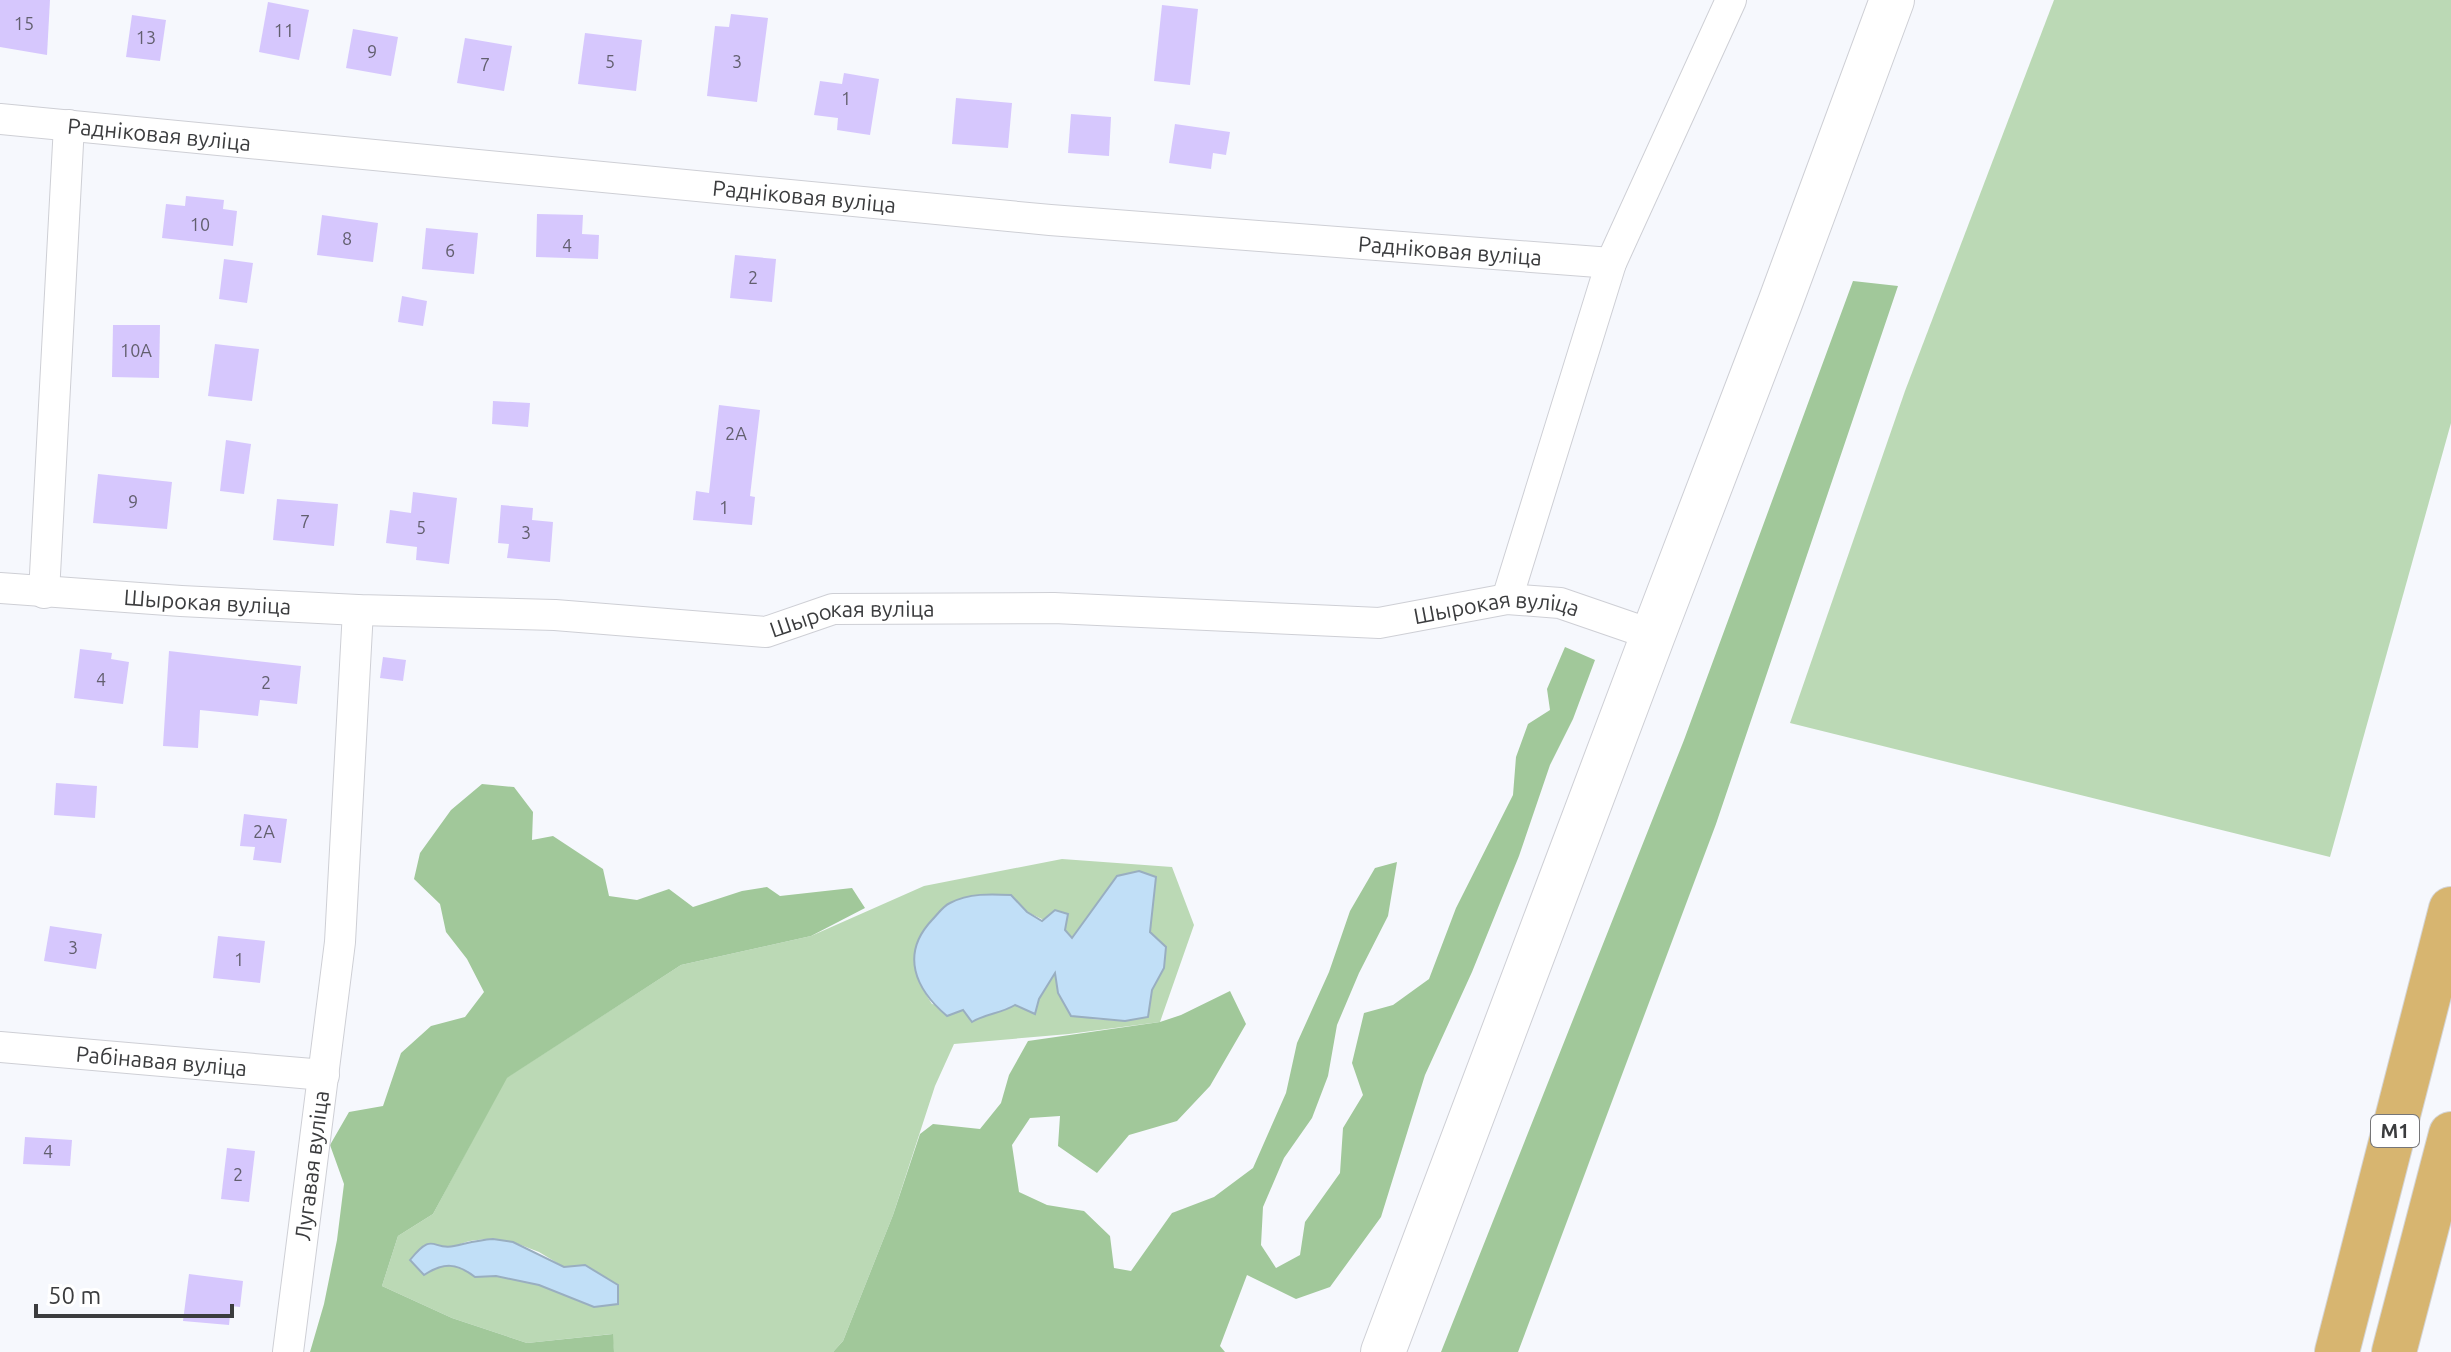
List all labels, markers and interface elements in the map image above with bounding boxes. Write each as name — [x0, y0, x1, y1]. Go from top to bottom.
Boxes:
house number: 15 — [14, 13, 34, 33]
house number: 11 — [274, 20, 294, 40]
house number: 13 — [136, 27, 156, 47]
house number: 9 — [367, 41, 377, 61]
house number: 5 — [605, 51, 615, 71]
house number: 3 — [732, 51, 742, 71]
house number: 7 — [480, 54, 490, 74]
house number: 1 — [841, 88, 851, 108]
street label: Радніковая вуліца — [66, 113, 252, 155]
street label: Радніковая вуліца — [711, 175, 897, 217]
house number: 10 — [190, 214, 210, 234]
house number: 8 — [342, 228, 352, 248]
street label: Радніковая вуліца — [1357, 231, 1543, 270]
house number: 4 — [562, 235, 572, 255]
house number: 6 — [445, 240, 455, 260]
house number: 2 — [748, 267, 758, 287]
house number: 10А — [120, 340, 152, 360]
house number: 2А — [725, 423, 747, 443]
house number: 9 — [128, 491, 138, 511]
house number: 1 — [719, 497, 729, 517]
house number: 7 — [300, 511, 310, 531]
house number: 5 — [416, 517, 426, 537]
house number: 3 — [521, 522, 531, 542]
street label: Шырокая вуліца — [123, 584, 292, 619]
street label: Шырокая вуліца — [1411, 586, 1583, 628]
street label: Шырокая вуліца — [766, 596, 935, 642]
house number: 4 — [96, 669, 106, 689]
house number: 2 — [261, 672, 271, 692]
house number: 2А — [253, 821, 275, 841]
house number: 3 — [68, 937, 78, 957]
house number: 1 — [234, 949, 244, 969]
street label: Рабінавая вуліца — [75, 1041, 248, 1080]
street label: Лугавая вуліца — [289, 1089, 333, 1242]
road number: М1 — [2371, 1115, 2419, 1147]
house number: 4 — [43, 1141, 53, 1161]
house number: 2 — [233, 1164, 243, 1184]
scale bar — [36, 1268, 232, 1318]
text: 50 m — [48, 1282, 101, 1309]

